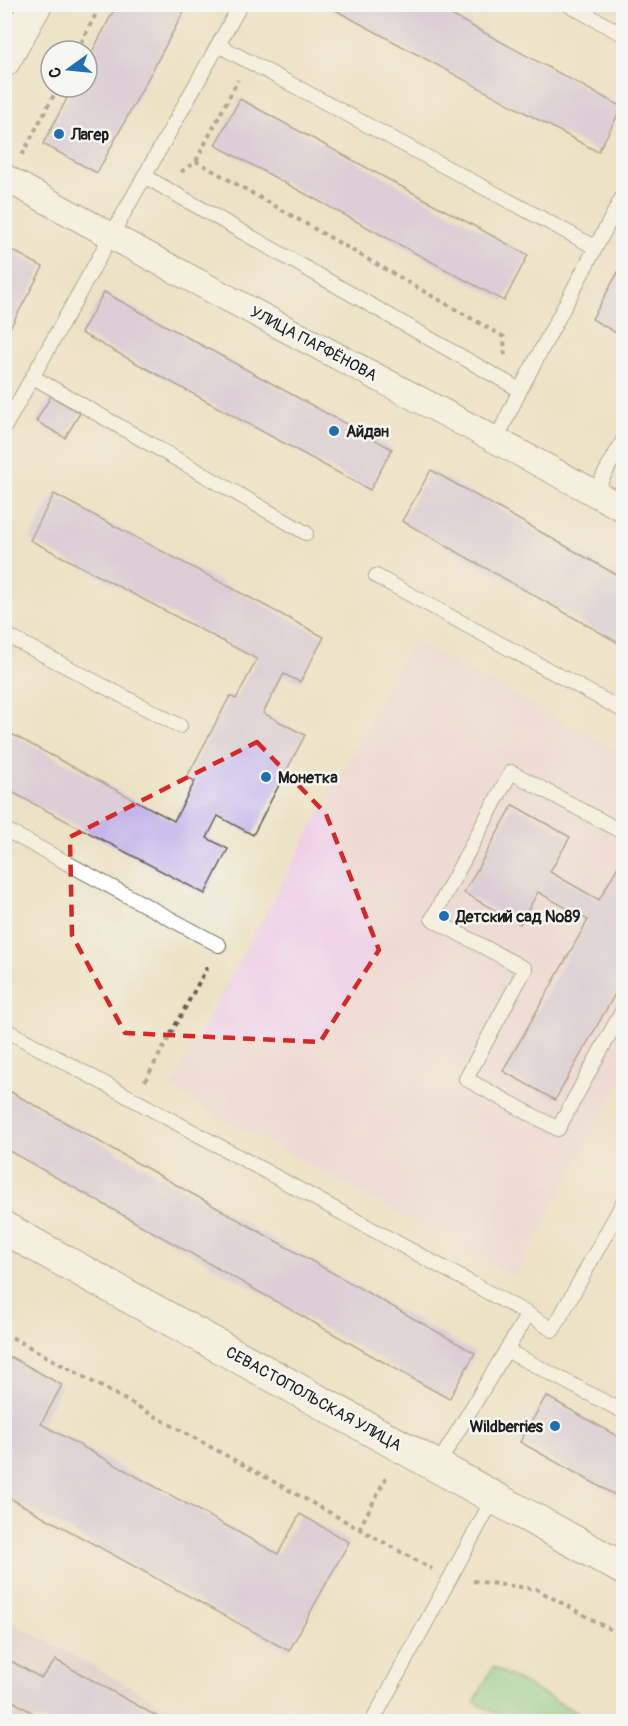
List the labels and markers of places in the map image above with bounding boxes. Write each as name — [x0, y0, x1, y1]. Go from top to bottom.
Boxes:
place label: Лагер — [70, 125, 109, 145]
marker: Лагер — [52, 127, 66, 141]
place label: Айдан — [346, 422, 389, 442]
marker: Айдан — [327, 424, 341, 438]
place label: Монетка — [278, 768, 338, 788]
marker: Монетка — [259, 770, 273, 784]
place label: Детский сад №89 — [455, 907, 581, 927]
marker: Детский сад №89 — [437, 909, 451, 923]
place label: Wildberries — [470, 1417, 544, 1437]
marker: Wildberries — [548, 1419, 562, 1433]

